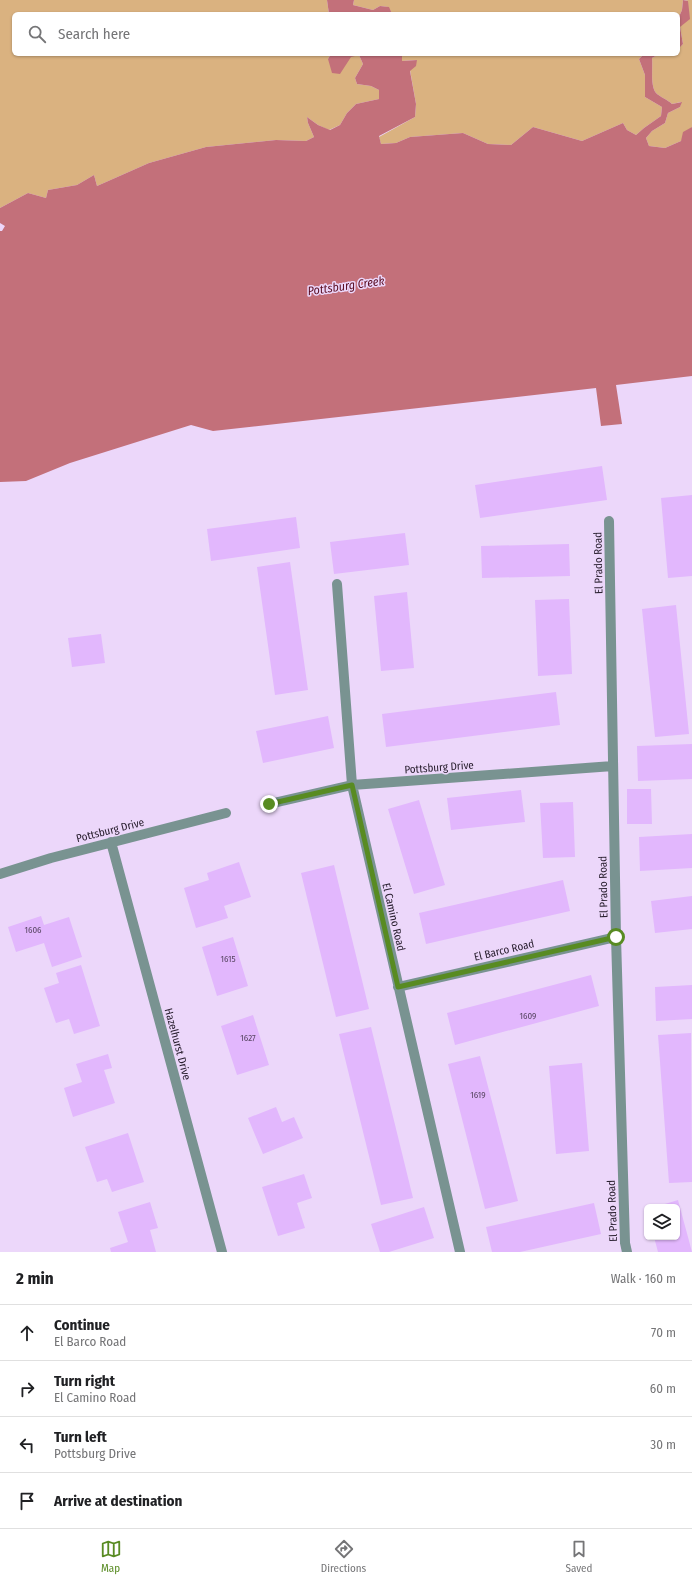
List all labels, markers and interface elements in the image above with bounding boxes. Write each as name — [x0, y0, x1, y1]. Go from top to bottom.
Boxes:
search box — [12, 12, 680, 56]
icon: search — [26, 23, 48, 45]
text: Search here — [58, 25, 130, 43]
water label: Pottsburg Creek — [307, 274, 385, 298]
street label: El Prado Road — [591, 532, 606, 594]
street label: Pottsburg Drive — [404, 759, 474, 776]
route end — [260, 795, 278, 813]
street label: Pottsburg Drive — [75, 816, 145, 845]
street label: El Prado Road — [596, 856, 611, 918]
street label: El Camino Road — [379, 882, 408, 953]
house number: 1606 — [24, 925, 42, 935]
route start — [607, 928, 625, 946]
street label: El Barco Road — [473, 937, 535, 964]
house number: 1615 — [220, 954, 236, 964]
street label: Hazelhurst Drive — [162, 1007, 193, 1082]
house number: 1609 — [520, 1011, 536, 1021]
house number: 1627 — [240, 1033, 256, 1043]
house number: 1619 — [470, 1090, 486, 1100]
street label: El Prado Road — [605, 1180, 620, 1242]
map controls — [644, 1204, 680, 1240]
button: layers — [644, 1204, 680, 1240]
text: 2 min — [16, 1268, 54, 1289]
text: Walk · 160 m — [611, 1271, 676, 1286]
text: Continue — [54, 1316, 110, 1334]
icon: ahead — [16, 1322, 38, 1344]
text: 70 m — [651, 1325, 676, 1340]
text: El Barco Road — [54, 1334, 126, 1349]
text: Turn right — [54, 1372, 115, 1390]
icon: right — [16, 1378, 38, 1400]
text: 60 m — [650, 1381, 676, 1396]
text: El Camino Road — [54, 1390, 136, 1405]
text: Turn left — [54, 1428, 107, 1446]
icon: left — [16, 1434, 38, 1456]
text: 30 m — [650, 1437, 676, 1452]
text: Pottsburg Drive — [54, 1446, 136, 1461]
icon: arrive — [16, 1490, 38, 1512]
text: Arrive at destination — [54, 1492, 182, 1510]
tab: Map — [100, 1538, 122, 1575]
tab: Directions — [321, 1538, 366, 1575]
tab: Saved — [566, 1538, 592, 1575]

